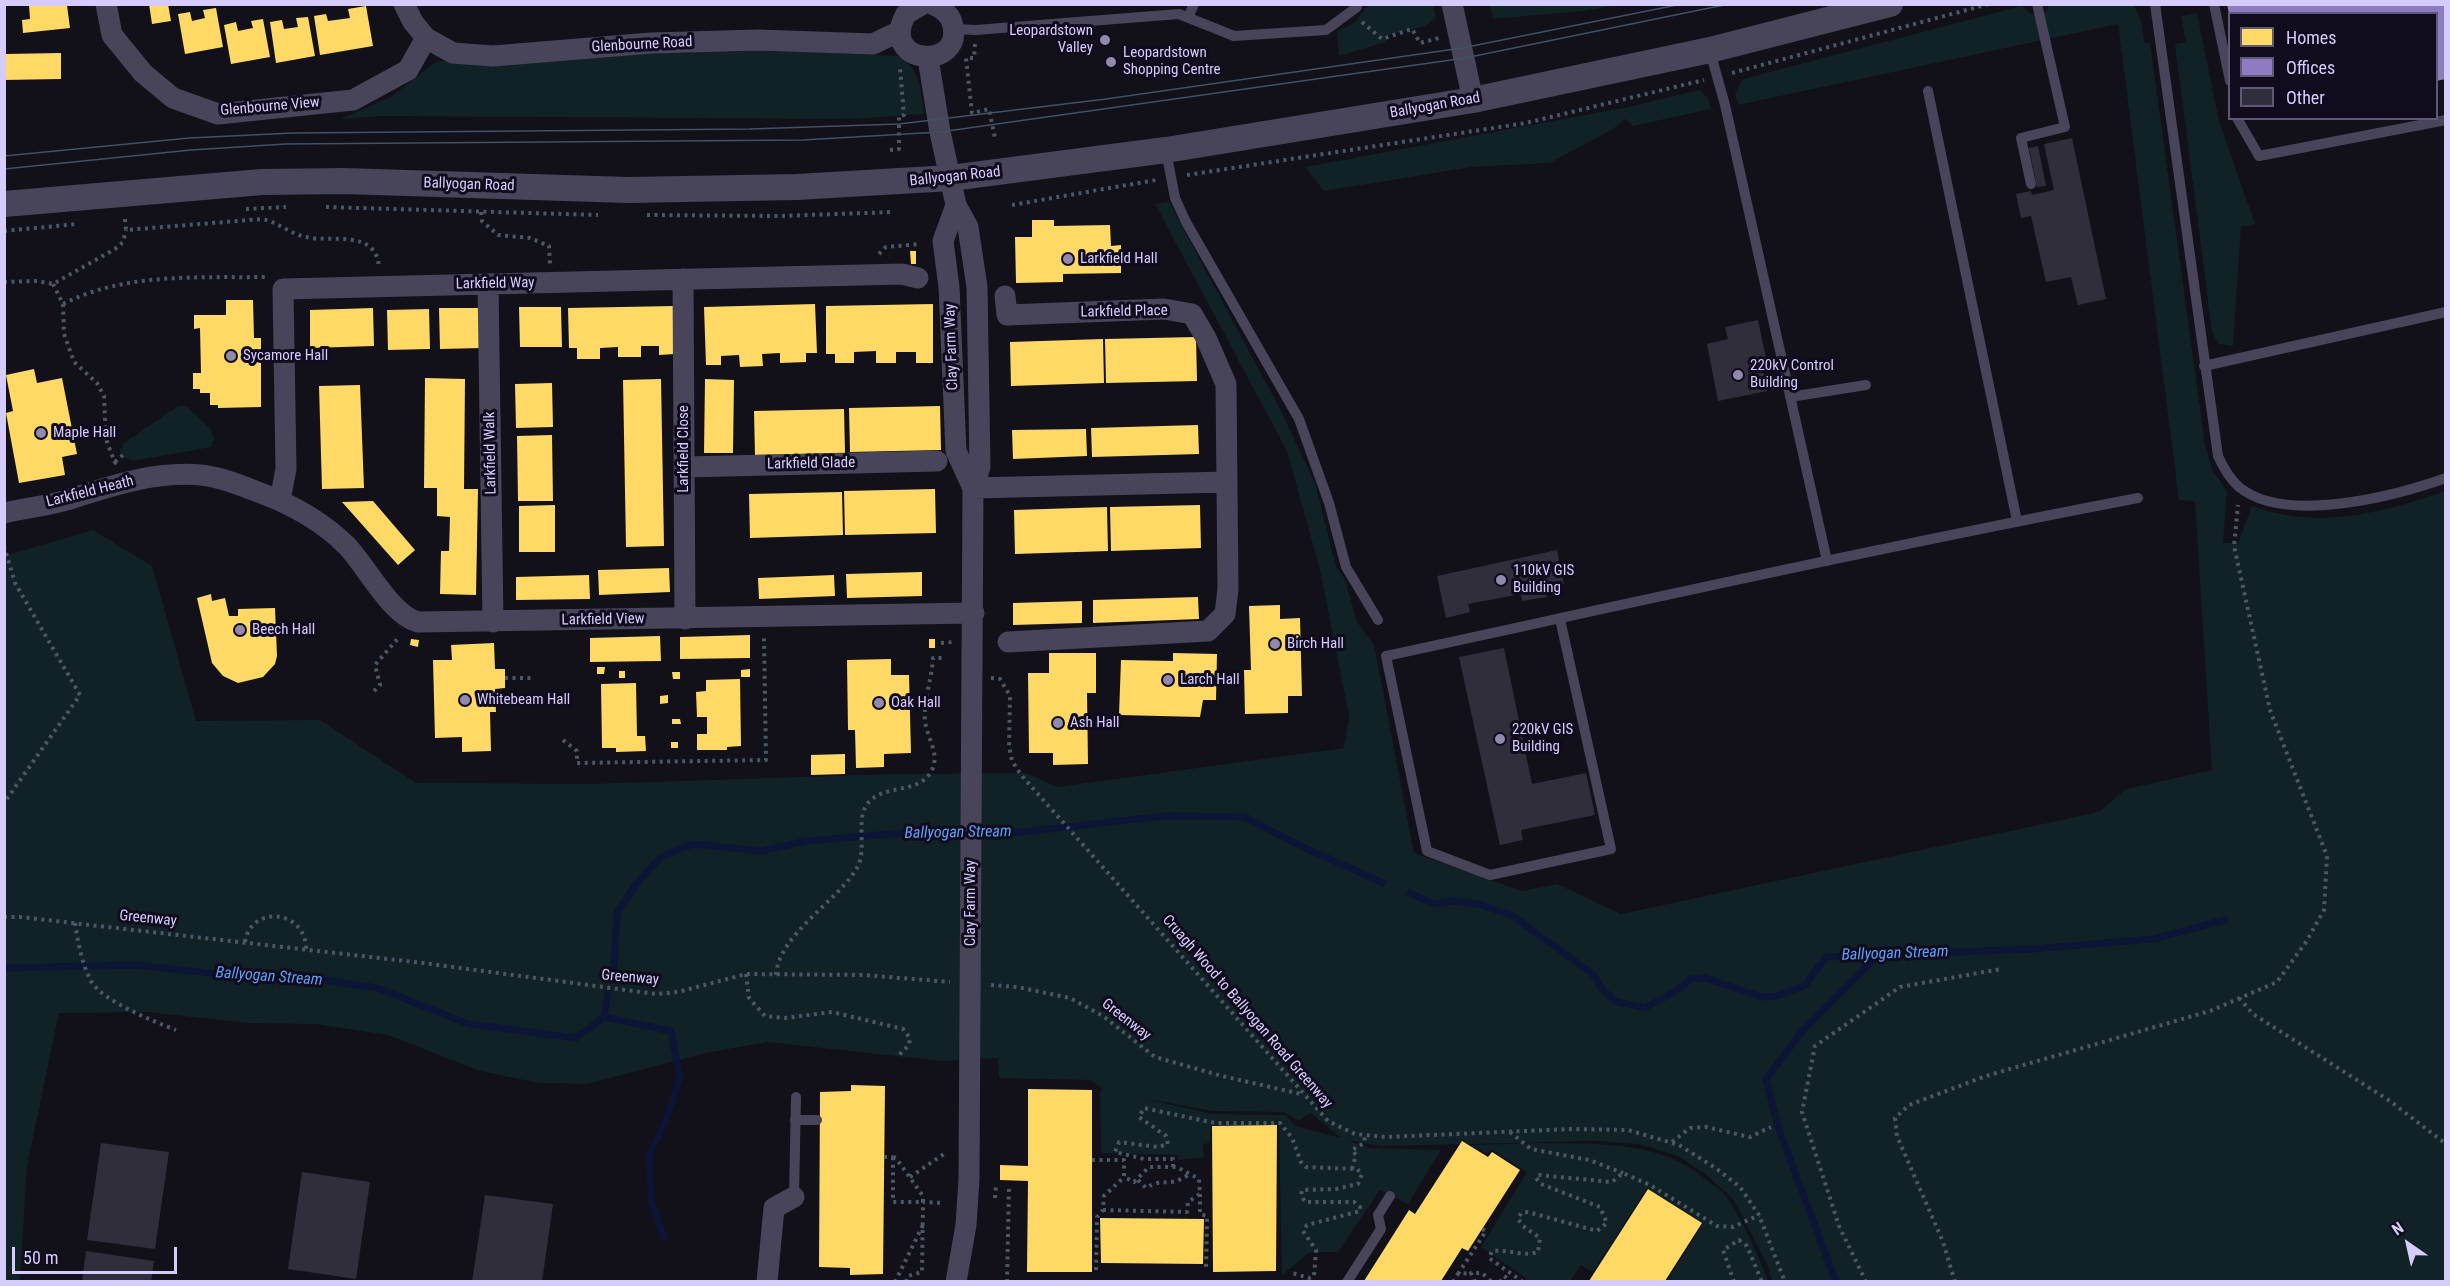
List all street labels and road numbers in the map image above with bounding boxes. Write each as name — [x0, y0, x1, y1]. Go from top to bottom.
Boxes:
street label: Glenbourne Road — [591, 33, 693, 57]
street label: Ballyogan Road — [1388, 89, 1482, 123]
street label: Glenbourne View — [220, 94, 320, 120]
street label: Ballyogan Road — [909, 163, 1001, 191]
street label: Ballyogan Road — [423, 174, 515, 196]
street label: Larkfield Way — [455, 274, 535, 294]
street label: Larkfield Place — [1080, 302, 1168, 322]
street label: Clay Farm Way — [941, 303, 963, 391]
street label: Larkfield Close — [675, 405, 693, 493]
street label: Larkfield Walk — [481, 411, 501, 495]
street label: Larkfield Glade — [767, 454, 855, 474]
street label: Larkfield Heath — [44, 472, 136, 512]
street label: Larkfield View — [561, 610, 645, 630]
street label: Clay Farm Way — [962, 860, 980, 946]
street label: Greenway — [118, 907, 178, 931]
street label: Cruagh Wood to Ballyogan Road Greenway — [1158, 912, 1336, 1112]
street label: Greenway — [600, 967, 660, 989]
street label: Greenway — [1098, 995, 1154, 1045]

